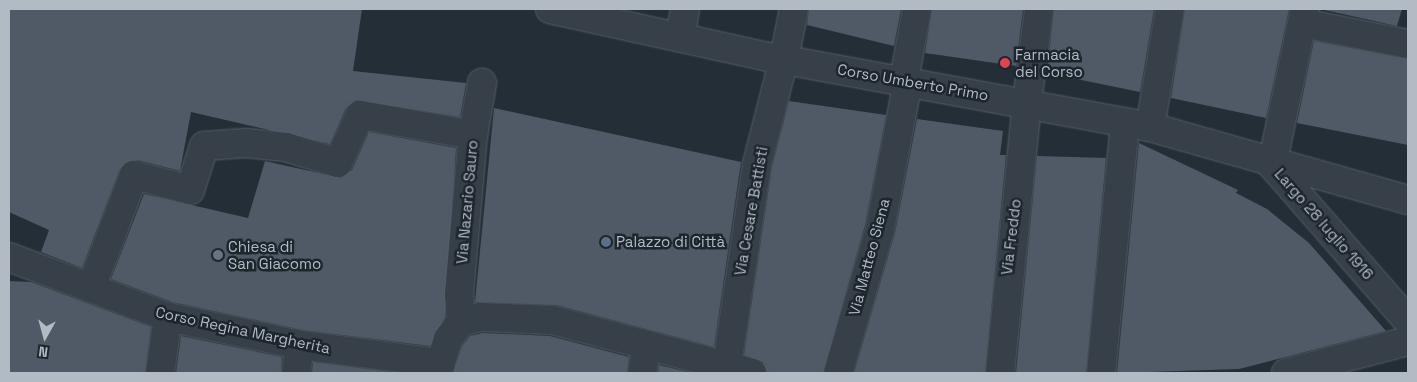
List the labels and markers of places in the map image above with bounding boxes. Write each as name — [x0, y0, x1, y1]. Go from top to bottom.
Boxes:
place label: Farmacia del Corso — [1015, 45, 1083, 80]
marker: Farmacia del Corso — [999, 57, 1011, 69]
place label: Palazzo di Città — [616, 233, 725, 251]
marker: Palazzo di Città — [600, 236, 612, 248]
place label: Chiesa di San Giacomo — [228, 237, 321, 272]
marker: Chiesa di San Giacomo — [212, 249, 224, 261]

